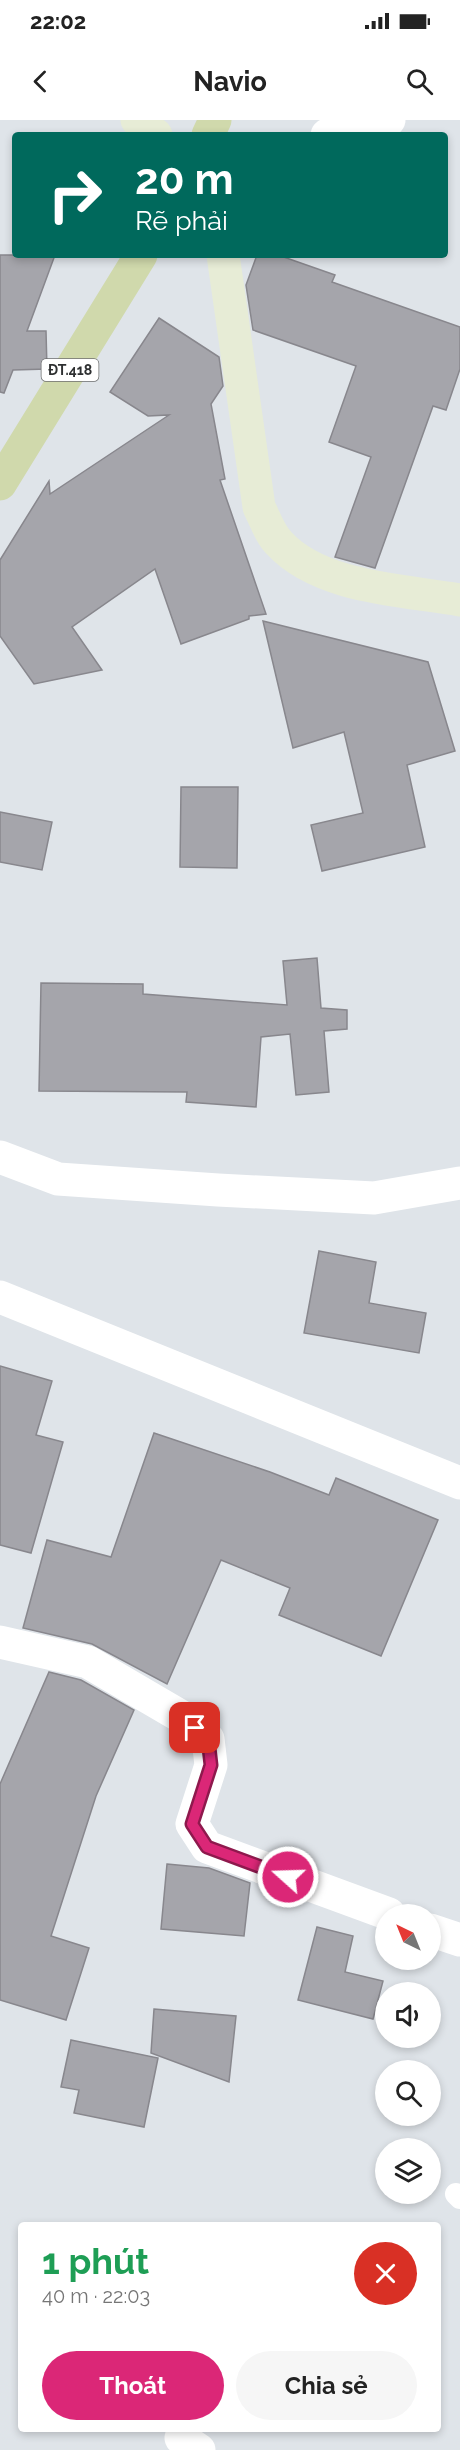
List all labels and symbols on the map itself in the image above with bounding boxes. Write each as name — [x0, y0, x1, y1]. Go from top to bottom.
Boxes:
road number: ĐT.418 — [42, 359, 98, 381]
pin — [169, 1702, 220, 1753]
position arrow — [256, 1845, 320, 1909]
north arrow — [375, 1904, 441, 1970]

